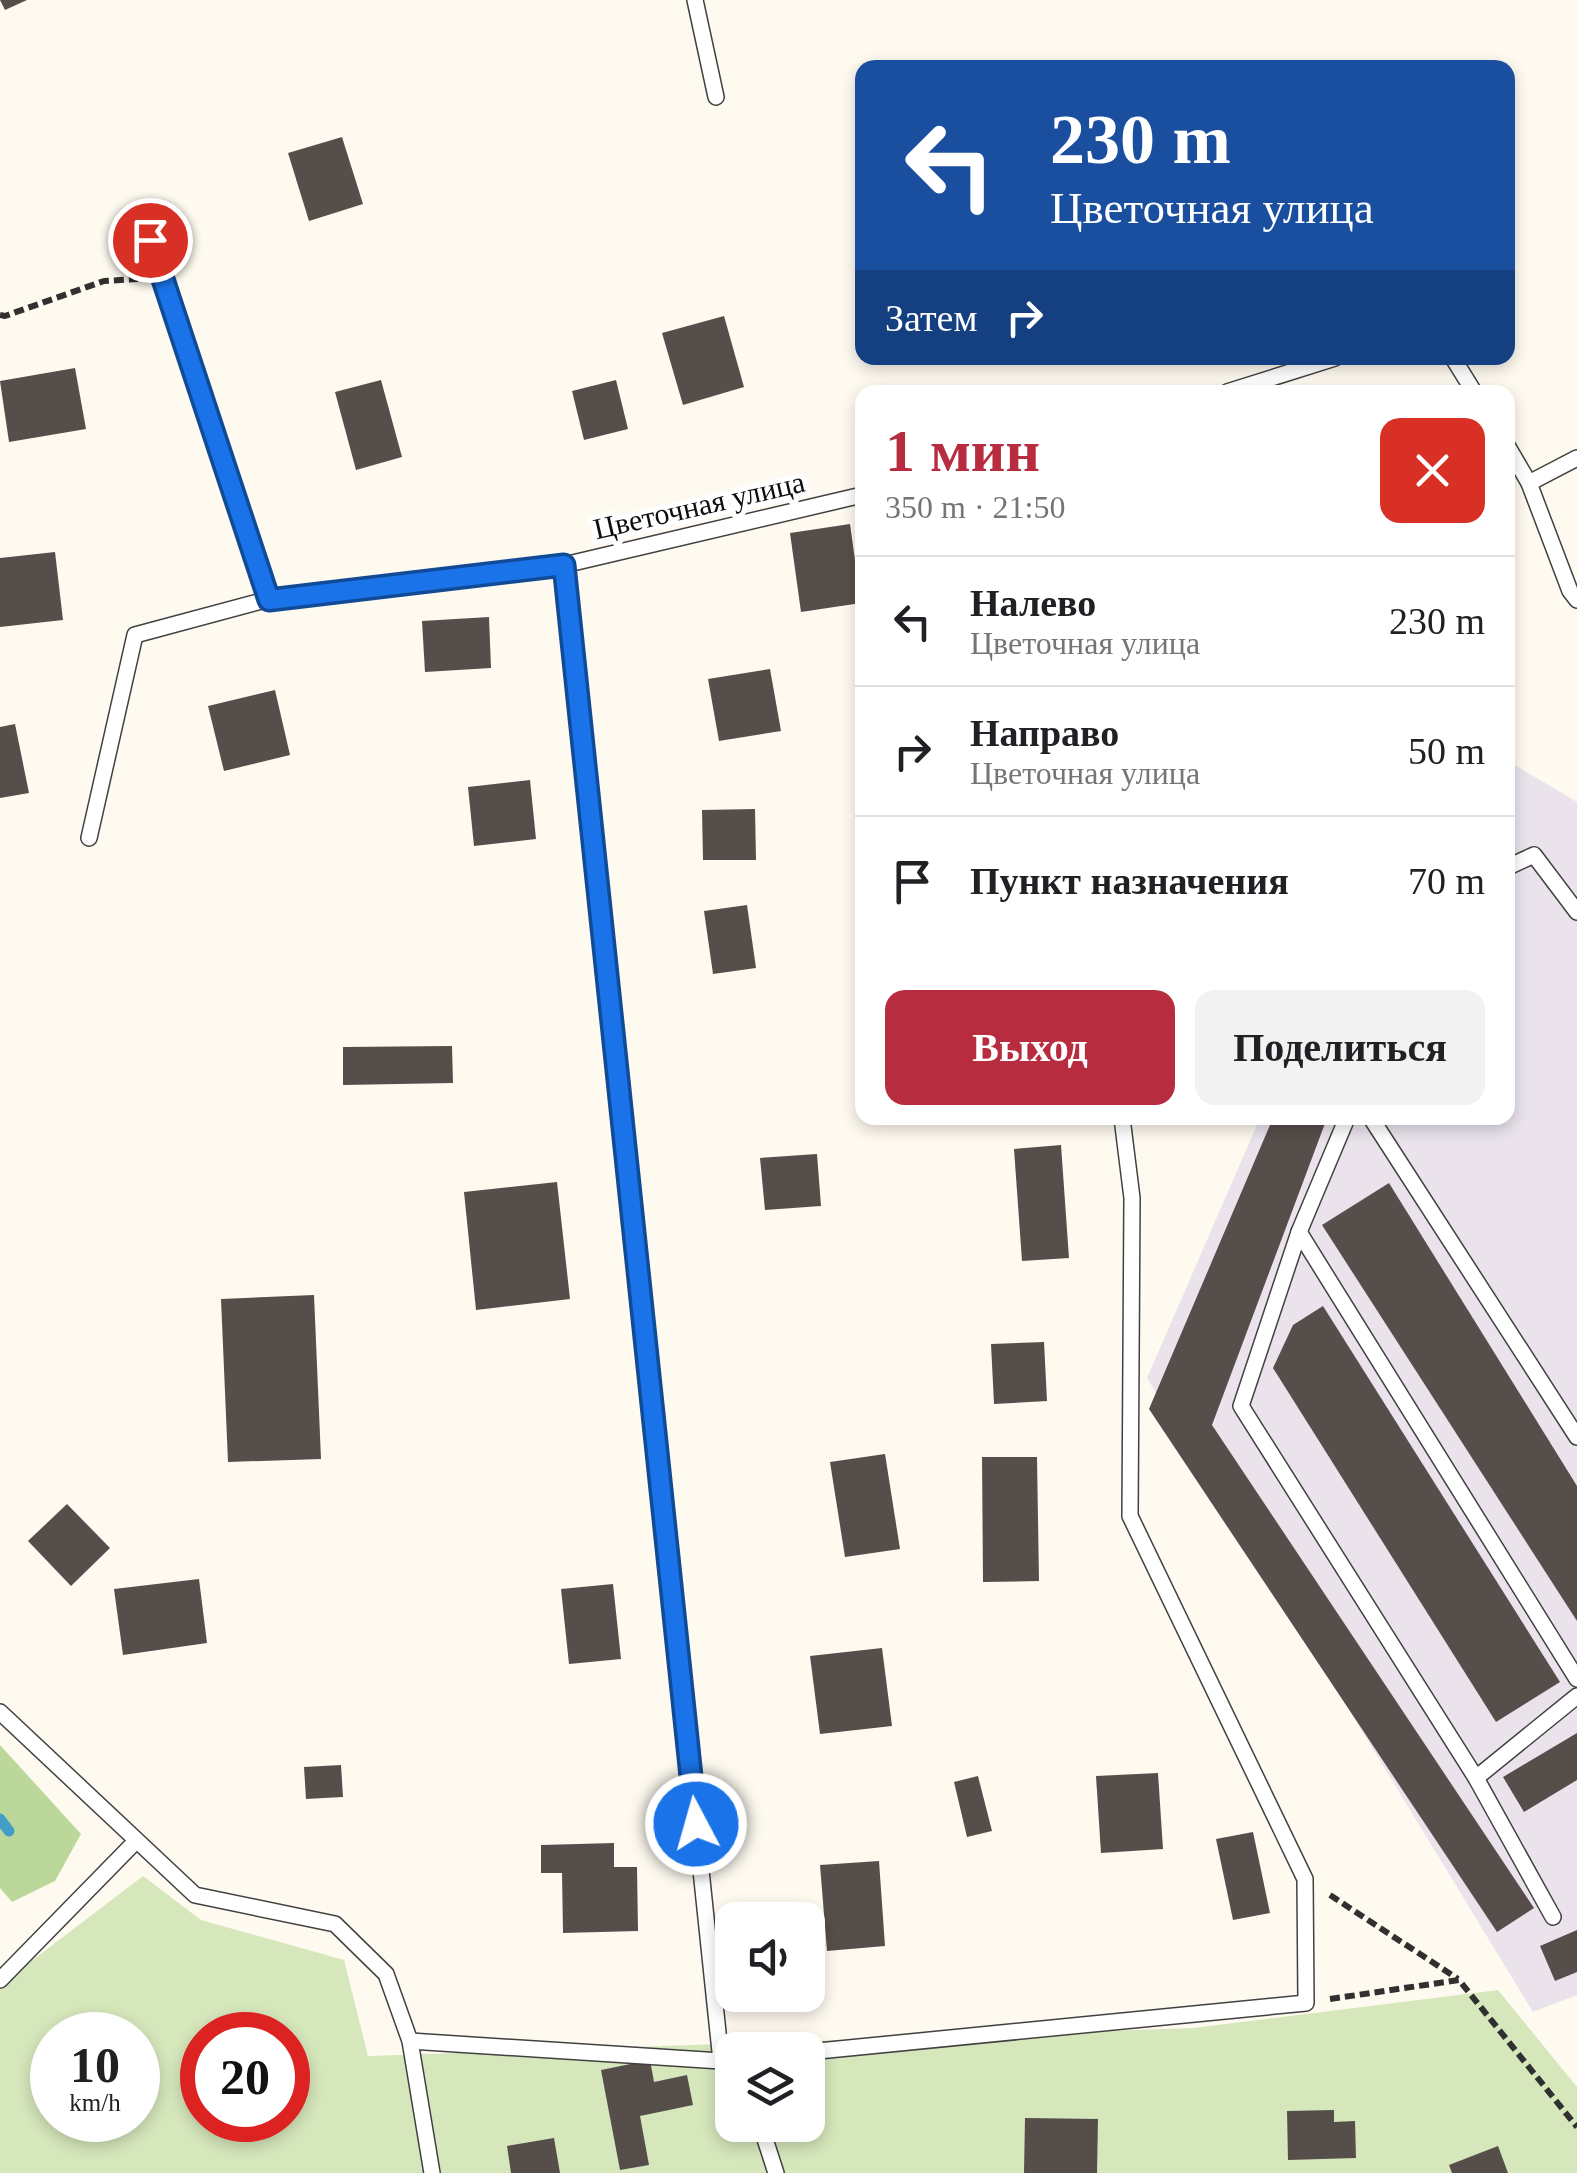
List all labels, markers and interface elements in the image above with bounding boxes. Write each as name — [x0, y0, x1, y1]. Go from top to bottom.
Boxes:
icon: left — [885, 100, 1015, 230]
text: 230 m — [1050, 101, 1231, 178]
text: Цветочная улица — [1050, 183, 1374, 233]
pin — [108, 198, 193, 283]
icon: arrive — [123, 213, 178, 268]
icon: right — [997, 290, 1052, 345]
text: Затем — [885, 297, 977, 339]
text: 1 мин — [885, 418, 1040, 484]
button: close — [1380, 418, 1485, 523]
street label: Цветочная улица — [590, 465, 808, 545]
text: 350 m · 21:50 — [885, 489, 1065, 525]
text: Налево — [970, 582, 1096, 624]
icon: left — [885, 594, 940, 649]
text: 230 m — [1389, 600, 1485, 642]
text: Цветочная улица — [970, 625, 1200, 661]
text: Направо — [970, 712, 1119, 754]
icon: right — [885, 724, 940, 779]
text: 50 m — [1408, 730, 1485, 772]
text: Цветочная улица — [970, 755, 1200, 791]
icon: arrive — [885, 854, 940, 909]
text: Пункт назначения — [970, 860, 1289, 902]
text: 70 m — [1408, 860, 1485, 902]
button: Выход — [885, 990, 1175, 1105]
button: Поделиться — [1195, 990, 1485, 1105]
position arrow — [644, 1772, 748, 1876]
map controls — [715, 1902, 825, 2142]
button: sound — [715, 1902, 825, 2012]
speed limit sign: 20 — [180, 2012, 310, 2142]
button: layers — [715, 2032, 825, 2142]
text: 10 — [70, 2037, 120, 2093]
text: km/h — [69, 2089, 121, 2116]

